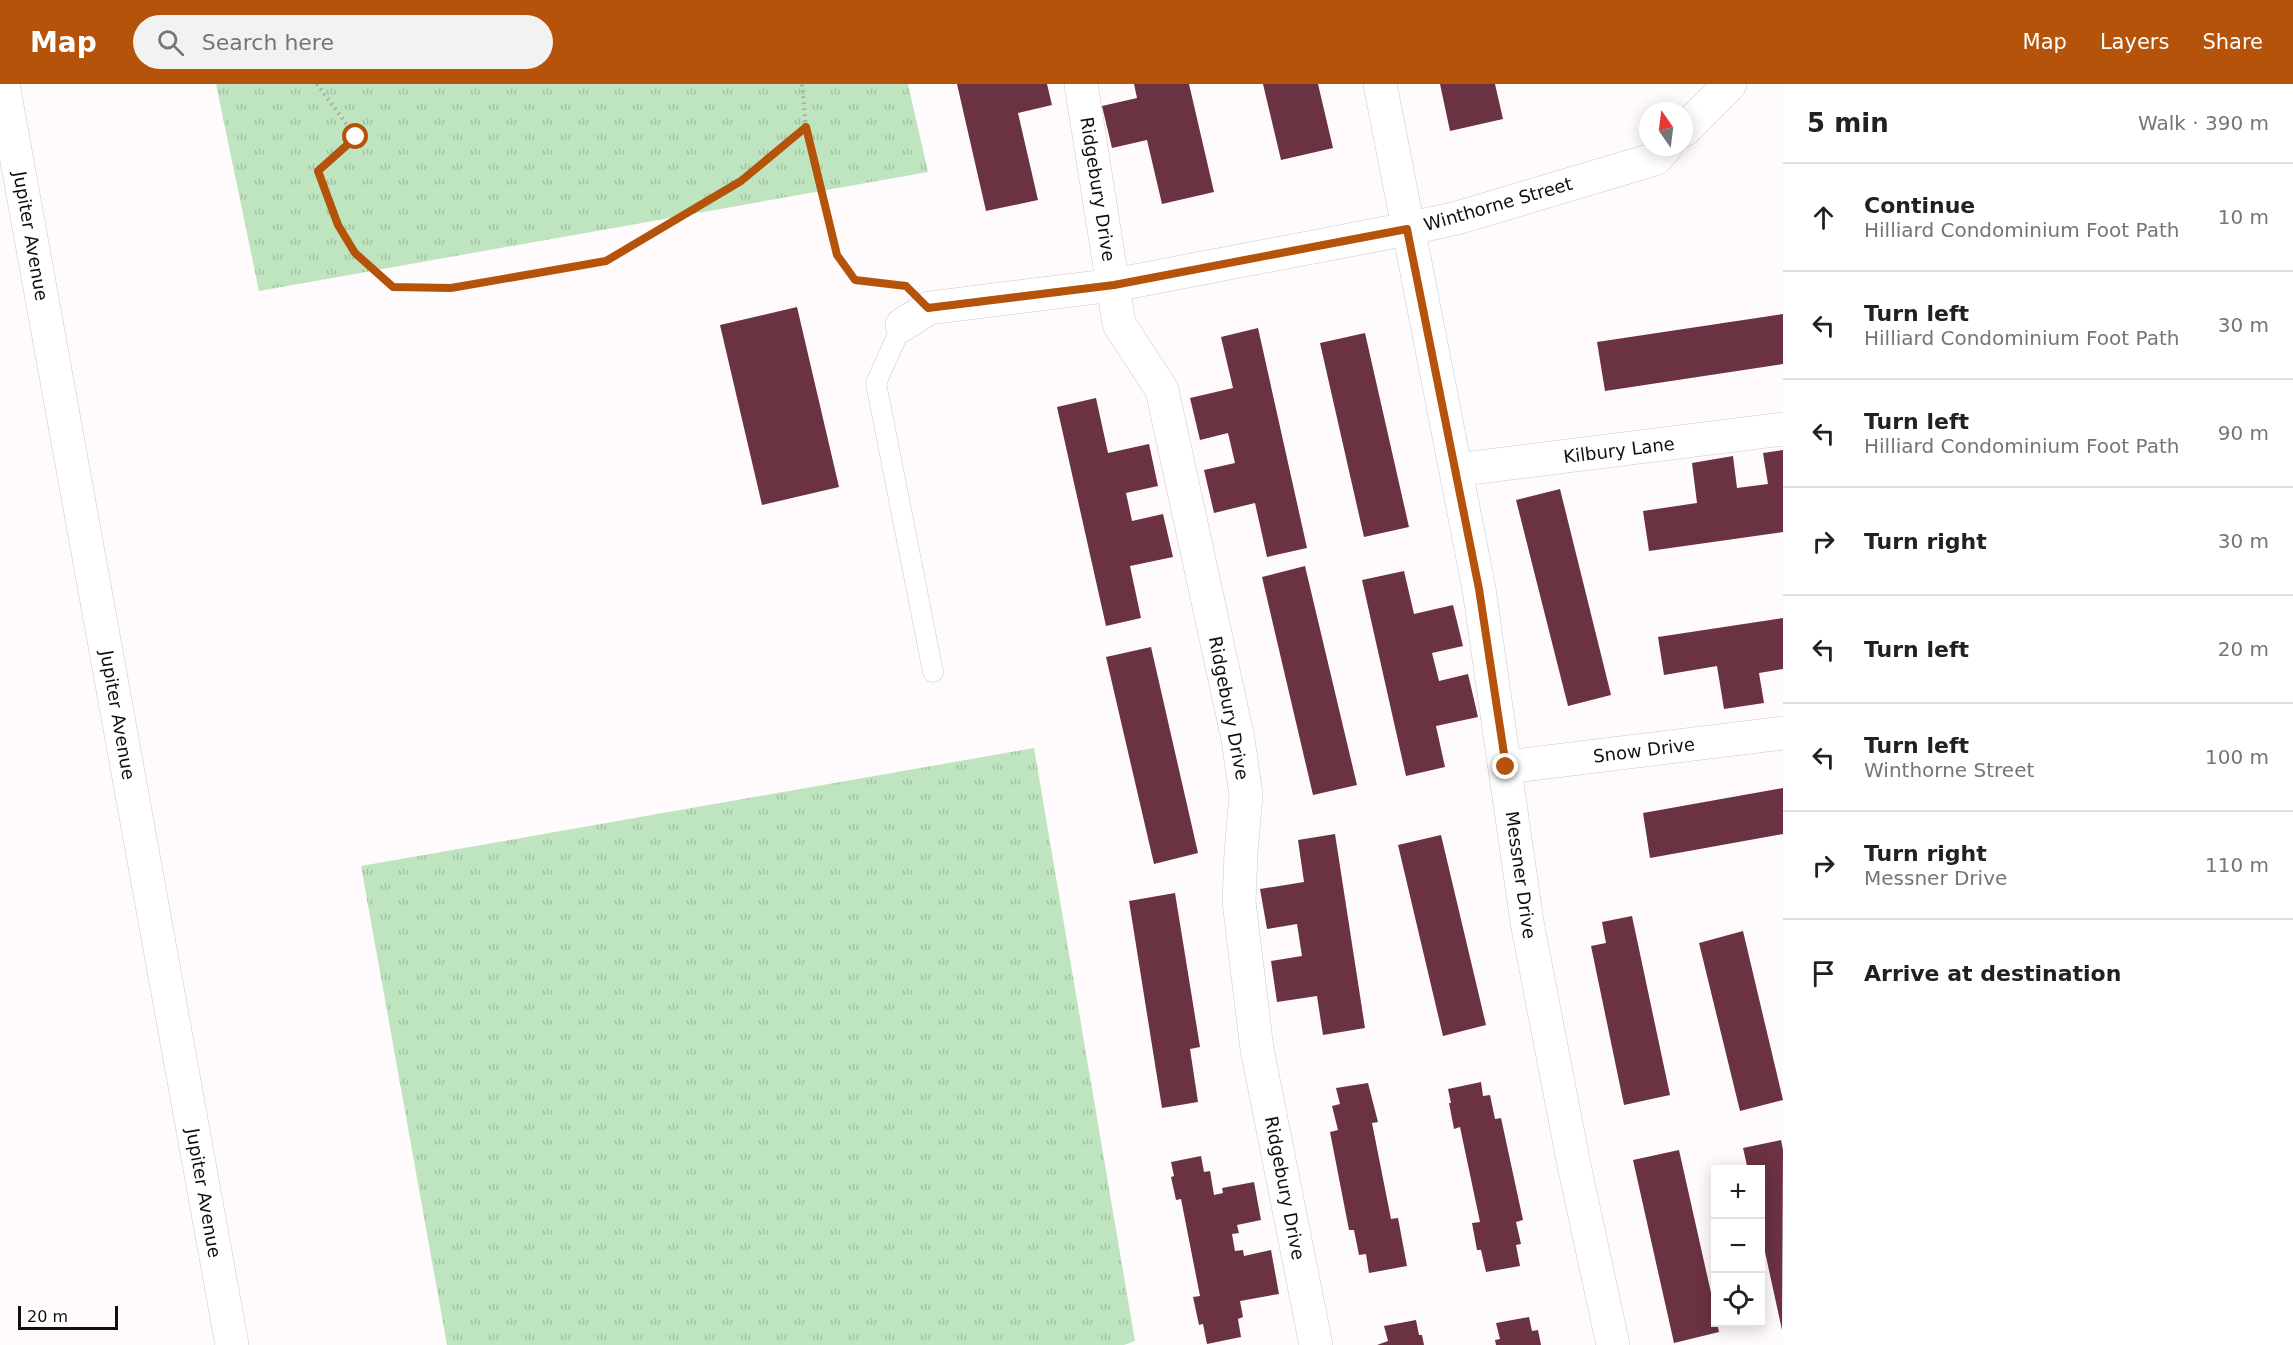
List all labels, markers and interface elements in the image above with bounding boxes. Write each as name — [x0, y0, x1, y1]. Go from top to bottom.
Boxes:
search box — [133, 15, 553, 69]
text: Map — [30, 26, 97, 59]
icon: search — [154, 26, 187, 59]
text: Search here — [202, 30, 334, 55]
text: Map — [2023, 30, 2067, 54]
text: Layers — [2100, 30, 2169, 54]
text: Share — [2202, 30, 2263, 54]
north arrow — [1639, 102, 1693, 156]
text: 5 min — [1807, 108, 1889, 138]
text: Walk · 390 m — [2138, 111, 2269, 135]
street label: Ridgebury Drive — [1076, 115, 1120, 263]
route start — [342, 123, 368, 149]
street label: Jupiter Avenue — [9, 169, 53, 302]
street label: Winthorne Street — [1421, 173, 1575, 235]
text: Continue — [1864, 193, 1975, 218]
icon: ahead — [1807, 201, 1840, 234]
text: 10 m — [2218, 205, 2269, 229]
text: Hilliard Condominium Foot Path — [1864, 218, 2179, 242]
text: Turn left — [1864, 301, 1969, 326]
icon: left — [1807, 309, 1840, 342]
text: 30 m — [2218, 313, 2269, 337]
text: Hilliard Condominium Foot Path — [1864, 326, 2179, 350]
text: Turn left — [1864, 409, 1969, 434]
icon: left — [1807, 417, 1840, 450]
text: 90 m — [2218, 421, 2269, 445]
street label: Kilbury Lane — [1562, 433, 1676, 467]
text: Hilliard Condominium Foot Path — [1864, 434, 2179, 458]
icon: right — [1807, 525, 1840, 558]
text: Turn right — [1864, 529, 1987, 554]
text: 30 m — [2218, 529, 2269, 553]
icon: left — [1807, 633, 1840, 666]
street label: Ridgebury Drive — [1205, 634, 1253, 782]
text: Turn left — [1864, 637, 1969, 662]
text: 20 m — [2218, 637, 2269, 661]
street label: Jupiter Avenue — [96, 648, 140, 781]
street label: Snow Drive — [1592, 733, 1696, 767]
text: Turn left — [1864, 733, 1969, 758]
icon: left — [1807, 741, 1840, 774]
text: 100 m — [2205, 745, 2269, 769]
route end — [1492, 753, 1518, 779]
text: Winthorne Street — [1864, 758, 2034, 782]
street label: Messner Drive — [1502, 810, 1540, 940]
text: Turn right — [1864, 841, 1987, 866]
icon: right — [1807, 849, 1840, 882]
text: 110 m — [2205, 853, 2269, 877]
text: Messner Drive — [1864, 866, 2007, 890]
icon: arrive — [1807, 957, 1840, 990]
text: Arrive at destination — [1864, 961, 2121, 986]
street label: Ridgebury Drive — [1261, 1114, 1309, 1262]
street label: Jupiter Avenue — [182, 1126, 226, 1259]
map controls — [1711, 1165, 1765, 1327]
button: + — [1711, 1165, 1765, 1219]
button: − — [1711, 1219, 1765, 1273]
button: locate — [1711, 1273, 1765, 1327]
scale bar — [18, 1303, 118, 1330]
text: 20 m — [27, 1307, 68, 1326]

